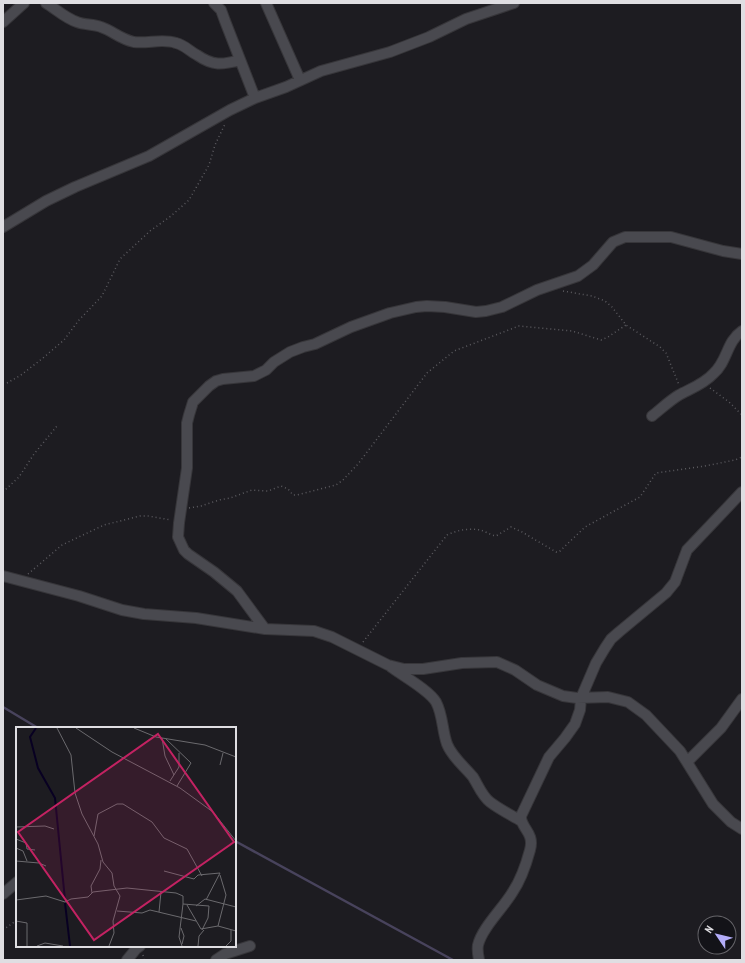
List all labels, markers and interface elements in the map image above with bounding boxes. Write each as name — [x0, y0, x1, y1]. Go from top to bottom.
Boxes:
inset map — [16, 727, 236, 947]
north arrow — [697, 915, 737, 955]
text: N — [701, 923, 716, 936]

